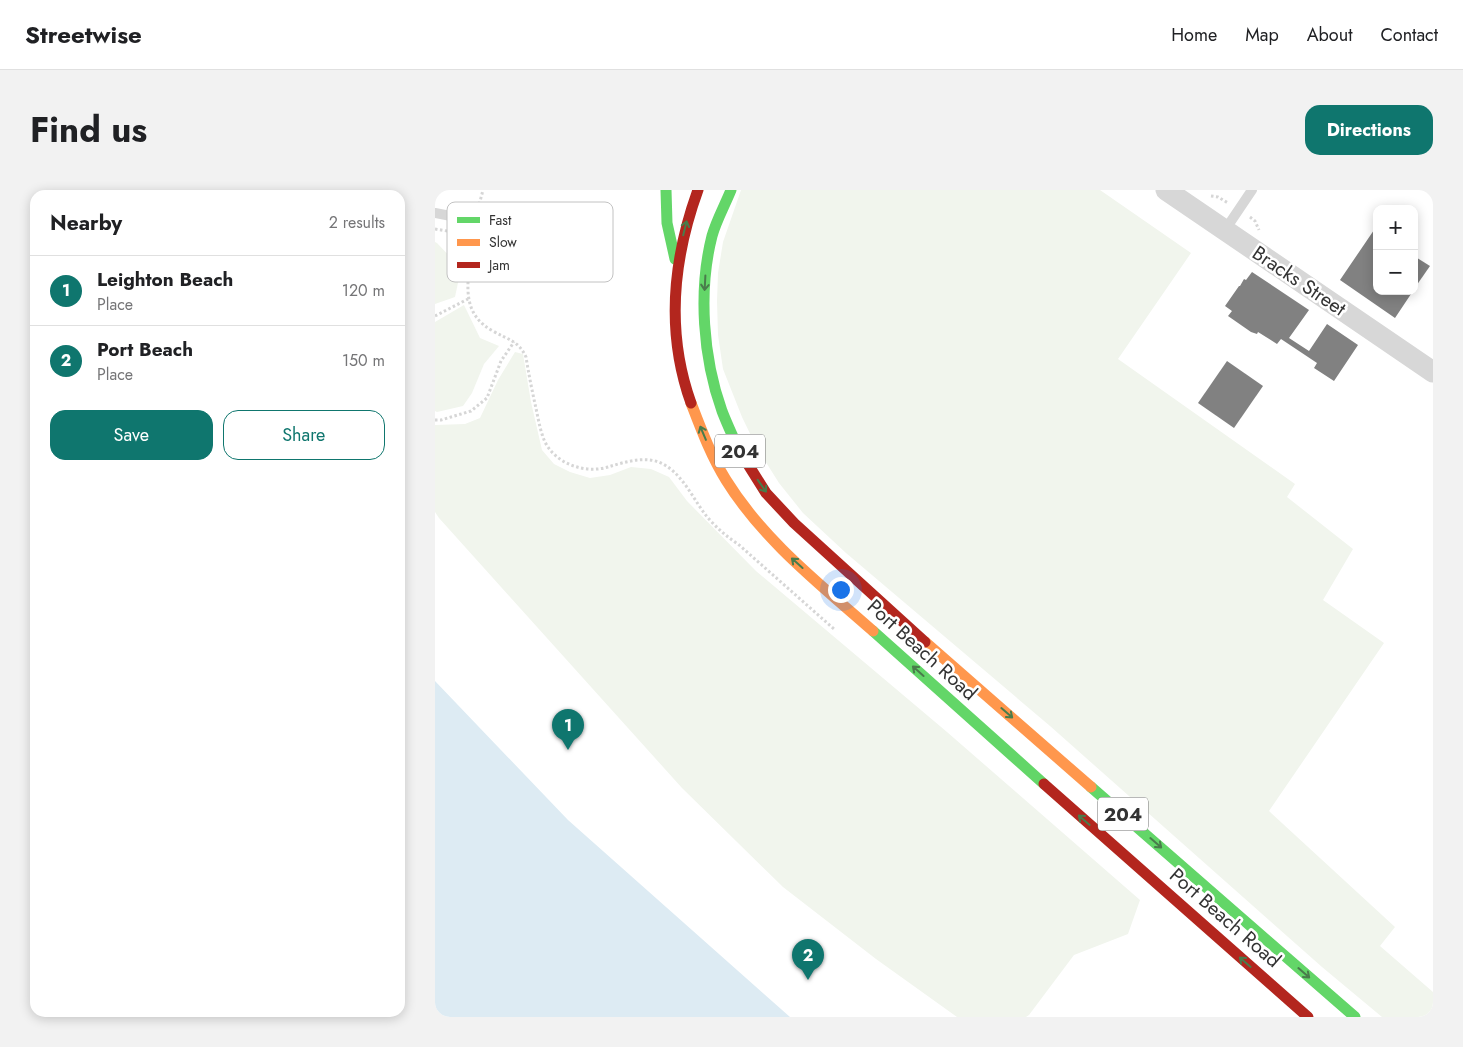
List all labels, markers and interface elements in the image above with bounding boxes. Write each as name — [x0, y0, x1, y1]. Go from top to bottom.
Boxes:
text: Streetwise — [25, 17, 142, 52]
text: Home — [1171, 22, 1217, 48]
text: Map — [1245, 22, 1279, 48]
text: About — [1307, 22, 1352, 48]
text: Contact — [1380, 22, 1438, 48]
text: Find us — [30, 105, 147, 155]
button: Directions — [1305, 105, 1433, 155]
legend — [447, 202, 613, 282]
map controls — [1373, 205, 1418, 295]
button: + — [1373, 205, 1418, 250]
text: Nearby — [50, 208, 122, 238]
text: Fast — [489, 210, 512, 230]
text: 2 results — [329, 211, 385, 234]
one-way arrow — [681, 221, 690, 237]
text: Slow — [489, 232, 517, 252]
street label: Bracks Street — [1246, 239, 1352, 323]
button: − — [1373, 250, 1418, 295]
text: Jam — [487, 255, 510, 275]
text: Leighton Beach — [97, 266, 233, 293]
one-way arrow — [701, 275, 710, 291]
text: 1 — [62, 279, 70, 302]
text: 120 m — [342, 279, 385, 302]
text: Place — [97, 293, 133, 316]
text: Port Beach — [97, 336, 193, 363]
text: 2 — [61, 349, 71, 372]
text: 150 m — [342, 349, 385, 372]
text: Place — [97, 363, 133, 386]
button: Save — [50, 410, 213, 460]
button: Share — [223, 410, 385, 460]
one-way arrow — [697, 426, 707, 441]
road number: 204 — [715, 435, 765, 468]
one-way arrow — [757, 479, 767, 493]
one-way arrow — [791, 557, 804, 569]
your location — [828, 577, 854, 603]
street label: Port Beach Road — [861, 593, 983, 707]
one-way arrow — [912, 666, 925, 677]
one-way arrow — [1001, 707, 1014, 718]
pin: 1 — [552, 709, 584, 750]
road number: 204 — [1098, 798, 1148, 830]
one-way arrow — [1077, 814, 1090, 826]
one-way arrow — [1149, 837, 1162, 848]
street label: Port Beach Road — [1163, 861, 1287, 975]
pin: 2 — [792, 939, 824, 980]
one-way arrow — [1239, 956, 1252, 967]
one-way arrow — [1298, 967, 1311, 979]

